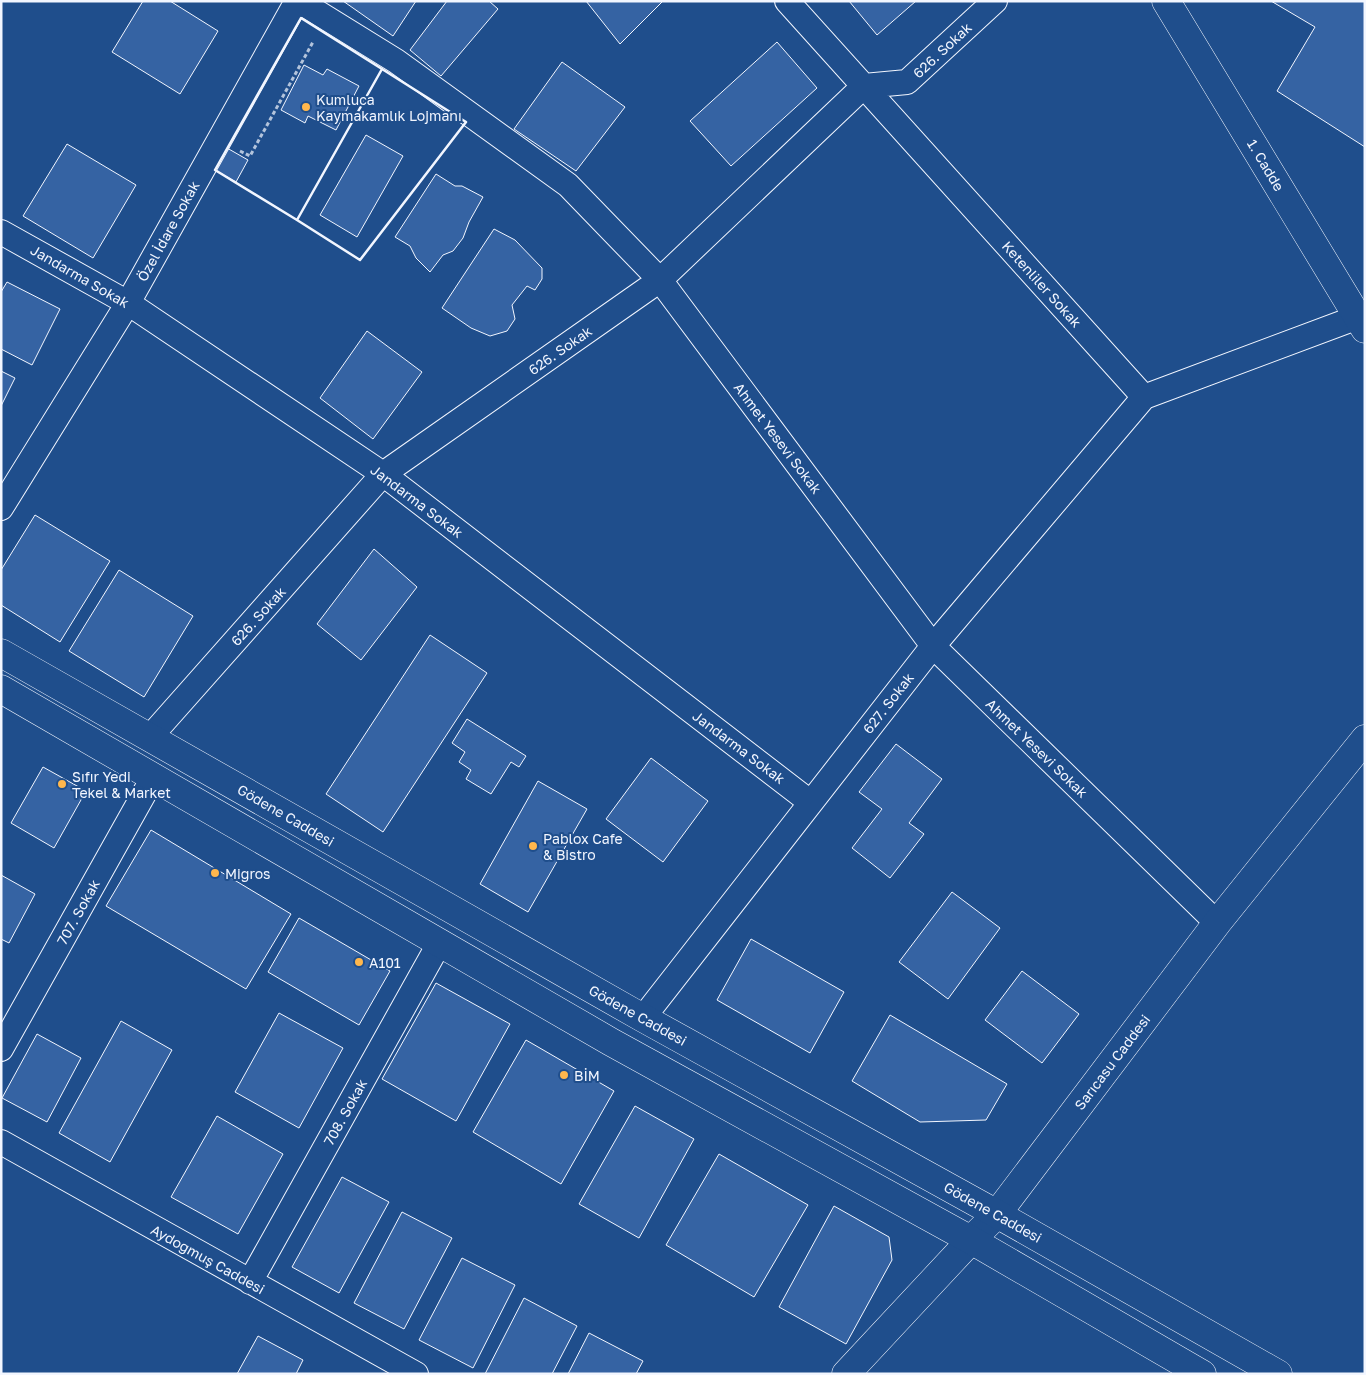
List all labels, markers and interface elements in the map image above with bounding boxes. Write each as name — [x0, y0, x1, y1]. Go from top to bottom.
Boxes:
street label: 626. Sokak — [909, 19, 975, 81]
place label: Kumluca Kaymakamlık Lojmanı — [316, 91, 462, 124]
marker: Kumluca Kaymakamlık Lojmanı — [300, 101, 312, 113]
street label: 1. Cadde — [1244, 136, 1288, 194]
street label: Özel İdare Sokak — [133, 178, 203, 284]
street label: Ketenliler Sokak — [999, 237, 1085, 331]
street label: Jandarma Sokak — [28, 241, 132, 311]
street label: 626. Sokak — [525, 322, 595, 378]
street label: Ahmet Yesevi Sokak — [731, 379, 825, 497]
street label: Jandarma Sokak — [368, 461, 467, 541]
street label: 626. Sokak — [227, 583, 289, 649]
street label: 627. Sokak — [859, 669, 917, 737]
street label: Ahmet Yesevi Sokak — [983, 695, 1091, 801]
street label: Jandarma Sokak — [690, 707, 789, 787]
place label: Sıfır Yedi Tekel & Market — [72, 768, 171, 801]
marker: Sıfır Yedi Tekel & Market — [56, 778, 68, 790]
street label: Gödene Caddesi — [234, 780, 338, 850]
place label: Pablox Cafe & Bistro — [543, 830, 623, 863]
marker: Pablox Cafe & Bistro — [527, 840, 539, 852]
place label: Migros — [225, 865, 271, 882]
marker: Migros — [209, 867, 221, 879]
street label: 707. Sokak — [53, 876, 103, 948]
place label: A101 — [369, 954, 401, 971]
marker: A101 — [353, 956, 365, 968]
street label: Gödene Caddesi — [586, 981, 690, 1049]
street label: Sarıcasu Caddesi — [1071, 1011, 1153, 1113]
place label: BİM — [574, 1067, 600, 1084]
marker: BİM — [558, 1069, 570, 1081]
street label: 708. Sokak — [320, 1076, 370, 1148]
street label: Gödene Caddesi — [941, 1178, 1045, 1246]
street label: Aydoğmuş Caddesi — [148, 1221, 268, 1297]

